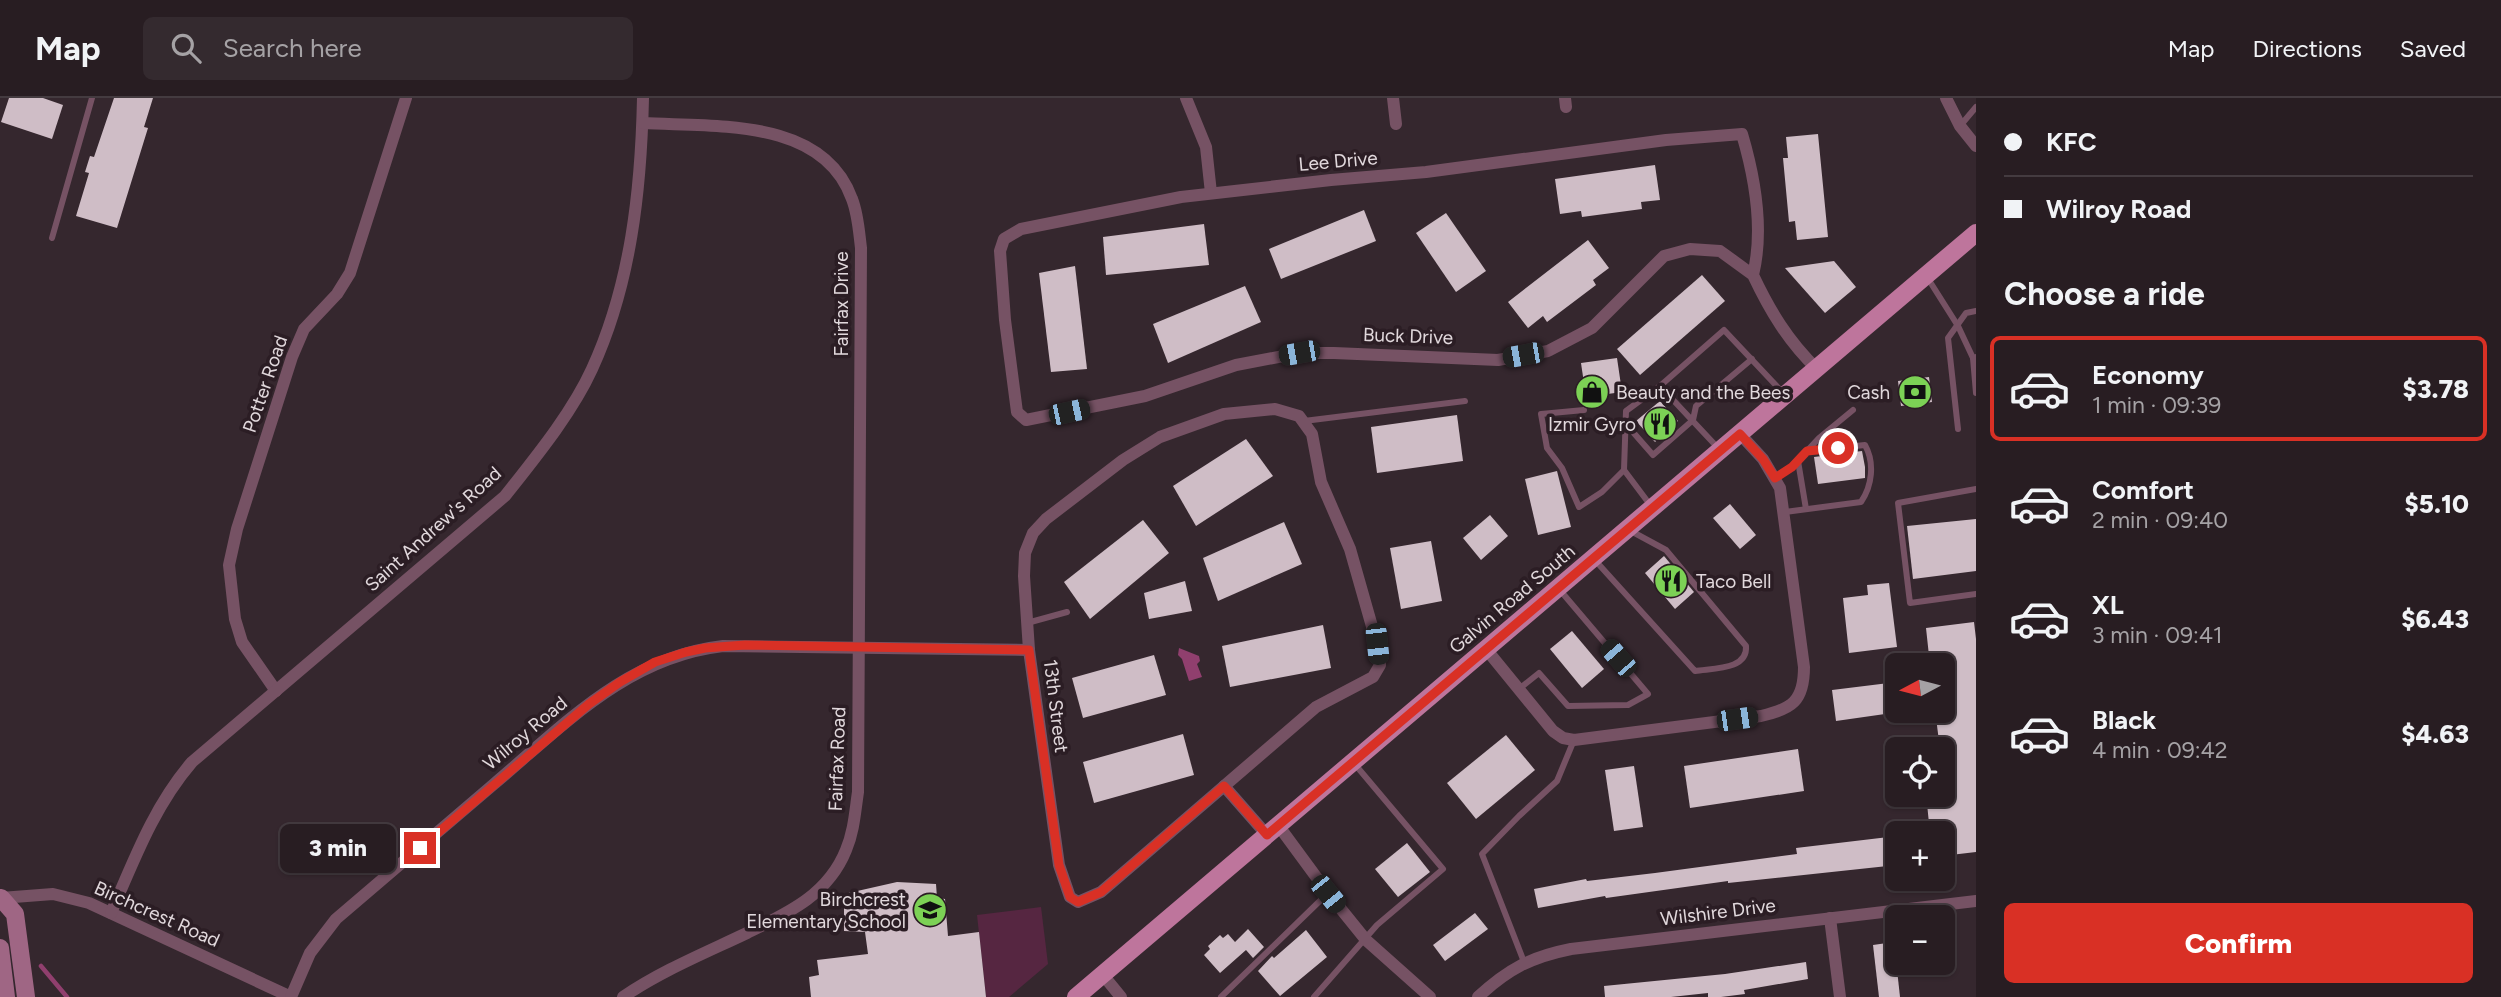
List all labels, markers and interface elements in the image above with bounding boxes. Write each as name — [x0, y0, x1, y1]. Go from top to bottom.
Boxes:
search box — [143, 17, 633, 80]
text: Map — [35, 29, 101, 68]
icon: search — [167, 29, 205, 67]
text: Search here — [223, 32, 362, 64]
text: Map — [2168, 34, 2214, 63]
text: Directions — [2252, 34, 2362, 63]
text: Saved — [2400, 34, 2466, 63]
text: KFC — [2046, 126, 2097, 158]
street label: Lee Drive — [1298, 146, 1378, 176]
text: Wilroy Road — [2046, 193, 2192, 225]
street label: Fairfax Drive — [830, 251, 853, 357]
text: Choose a ride — [2004, 275, 2205, 313]
street label: Buck Drive — [1362, 323, 1454, 349]
street label: Potter Road — [238, 332, 292, 436]
car — [1277, 339, 1322, 367]
car — [1501, 341, 1546, 369]
icon: car — [2008, 357, 2071, 420]
text: Economy — [2092, 359, 2204, 391]
shop icon: Beauty and the Bees — [1573, 373, 1611, 411]
bank icon: Cash — [1896, 373, 1934, 411]
text: $3.78 — [2403, 373, 2469, 405]
place label: Beauty and the Bees — [1616, 381, 1790, 404]
place label: Cash — [1847, 381, 1890, 404]
text: 1 min · 09:39 — [2092, 391, 2221, 419]
car — [1047, 397, 1092, 427]
restaurant icon: Izmir Gyro — [1641, 405, 1679, 443]
place label: Izmir Gyro — [1548, 413, 1636, 436]
route start — [1822, 432, 1854, 464]
street label: Saint Andrew's Road — [360, 462, 506, 596]
icon: car — [2008, 472, 2071, 535]
text: Comfort — [2092, 474, 2194, 506]
text: $5.10 — [2405, 488, 2469, 520]
text: 2 min · 09:40 — [2092, 506, 2228, 534]
street label: Galvin Road South — [1444, 540, 1580, 658]
restaurant icon: Taco Bell — [1652, 562, 1690, 600]
place label: Taco Bell — [1696, 570, 1771, 593]
icon: car — [2008, 587, 2071, 650]
text: XL — [2092, 589, 2124, 621]
text: $6.43 — [2401, 603, 2469, 635]
text: 3 min · 09:41 — [2092, 621, 2223, 649]
car — [1365, 622, 1390, 666]
car — [1597, 635, 1640, 681]
north arrow — [1885, 653, 1955, 723]
map controls — [1885, 653, 1955, 975]
street label: 13th Street — [1039, 658, 1073, 754]
street label: Wilroy Road — [478, 691, 572, 775]
icon: car — [2008, 702, 2071, 765]
text: Black — [2092, 704, 2156, 736]
street label: Fairfax Road — [824, 706, 850, 812]
car — [1715, 706, 1760, 732]
text: $4.63 — [2401, 718, 2469, 750]
text: 4 min · 09:42 — [2092, 736, 2228, 764]
button: locate — [1885, 737, 1955, 807]
button: + — [1885, 821, 1955, 891]
callout: 3 min — [280, 824, 396, 872]
route end — [404, 832, 436, 864]
text: 3 min — [309, 834, 367, 862]
car — [1307, 871, 1350, 917]
street label: Birchcrest Road — [91, 876, 223, 952]
place label: Birchcrest Elementary School — [746, 888, 906, 933]
school or university icon: Birchcrest Elementary School — [911, 891, 949, 929]
street label: Wilshire Drive — [1659, 894, 1777, 930]
button: Confirm — [2004, 903, 2473, 983]
button: − — [1885, 905, 1955, 975]

